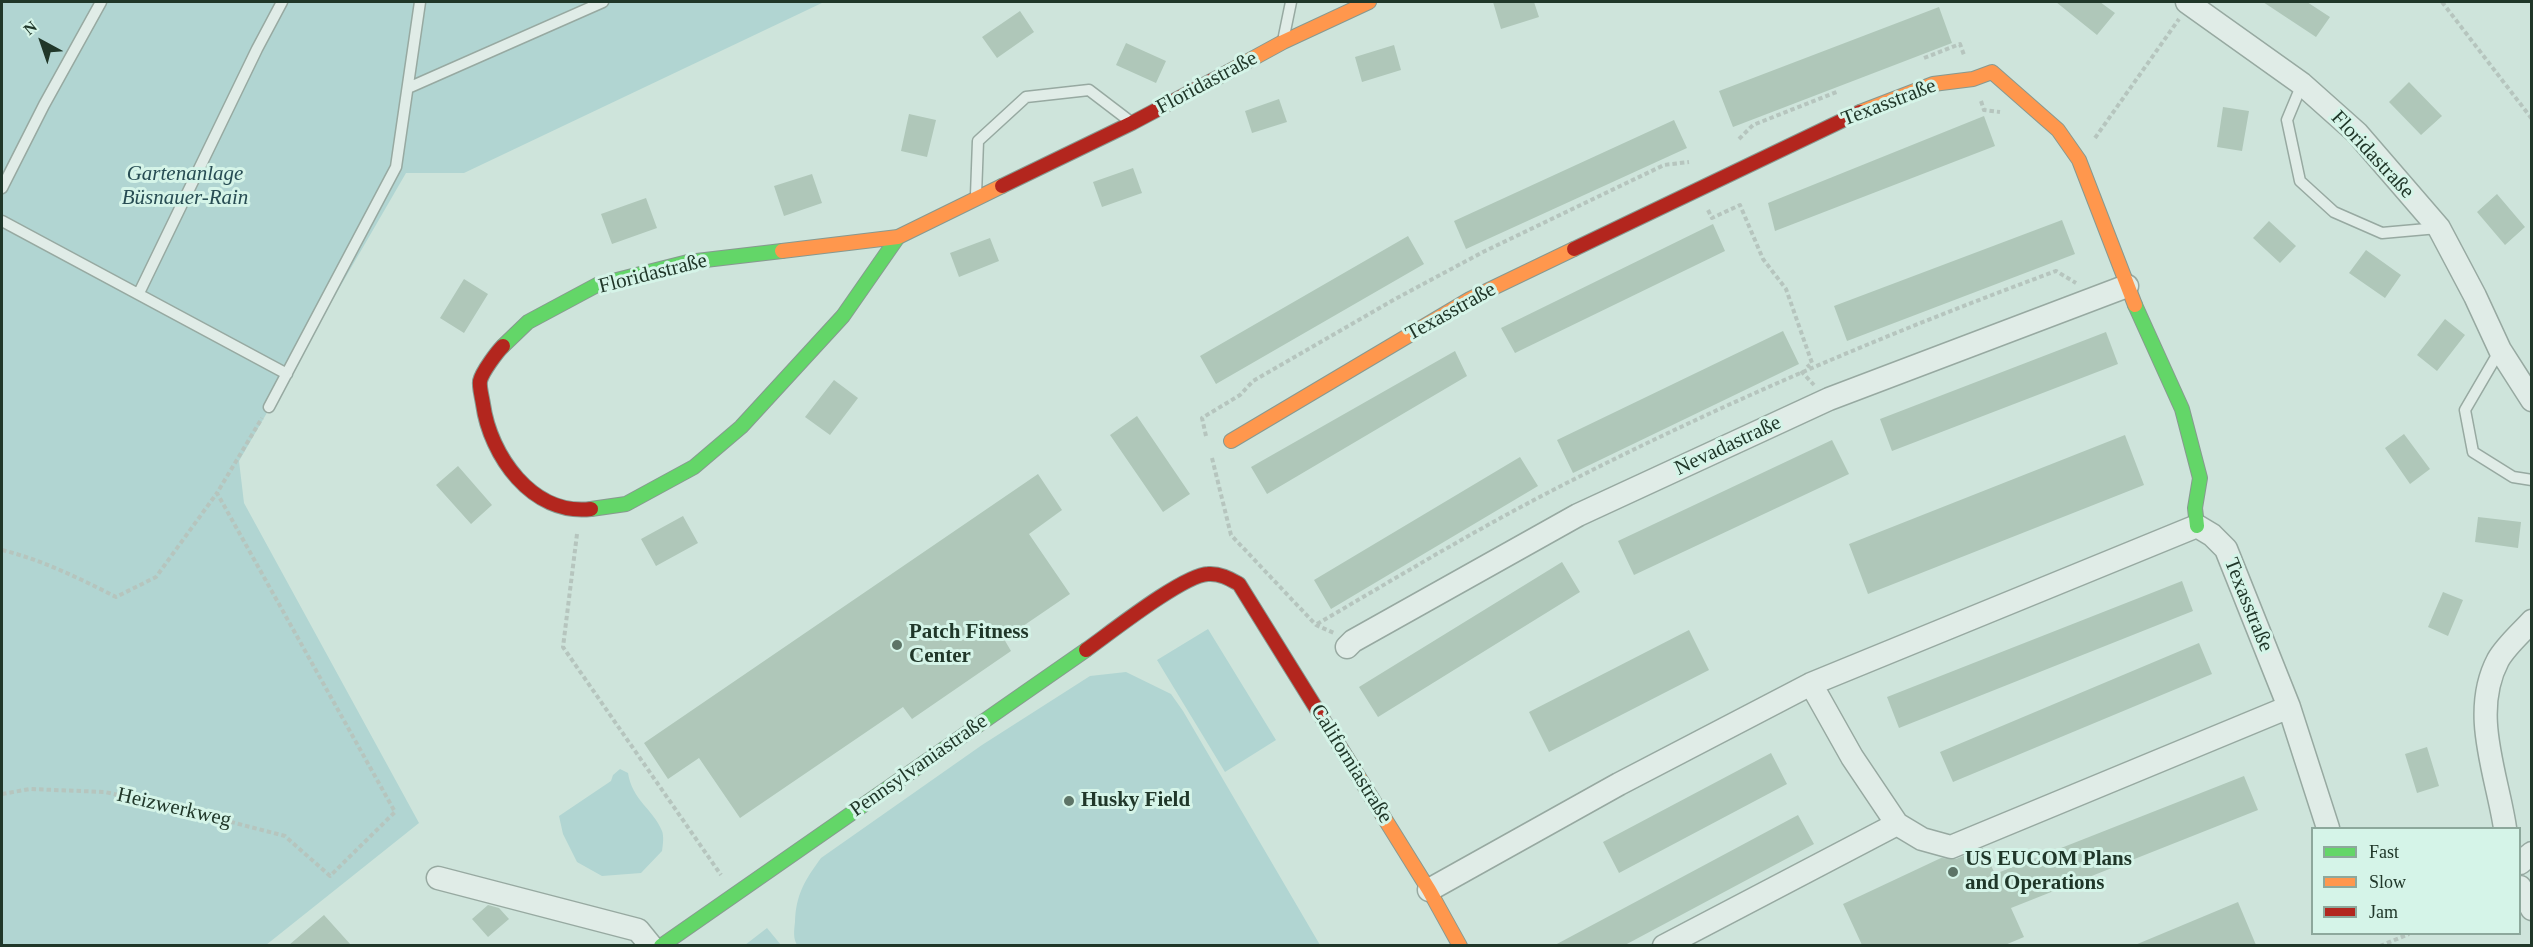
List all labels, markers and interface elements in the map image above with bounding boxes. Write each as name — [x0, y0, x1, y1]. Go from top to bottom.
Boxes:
north arrow — [12, 12, 72, 72]
text: N — [20, 18, 40, 38]
street label: Floridastraße — [1152, 46, 1262, 120]
street label: Texasstraße — [1838, 74, 1940, 132]
street label: Floridastraße — [2325, 106, 2419, 204]
park label: Gartenanlage Büsnauer-Rain — [122, 161, 248, 211]
street label: Floridastraße — [596, 248, 710, 300]
street label: Texasstraße — [1402, 277, 1500, 347]
street label: Nevadastraße — [1671, 410, 1785, 482]
street label: Texasstraße — [2218, 554, 2278, 656]
place label: Patch Fitness Center — [909, 620, 1029, 670]
marker: Patch Fitness Center — [890, 638, 904, 652]
street label: Californiastraße — [1304, 700, 1398, 828]
street label: Pennsylvaniastraße — [845, 709, 993, 823]
street label: Heizwerkweg — [114, 783, 234, 833]
place label: Husky Field — [1081, 788, 1190, 814]
marker: Husky Field — [1062, 794, 1076, 808]
legend — [2311, 827, 2521, 935]
text: Fast — [2369, 842, 2399, 862]
place label: US EUCOM Plans and Operations — [1965, 847, 2132, 897]
marker: US EUCOM Plans and Operations — [1946, 865, 1960, 879]
text: Slow — [2369, 872, 2406, 892]
text: Jam — [2369, 902, 2398, 922]

